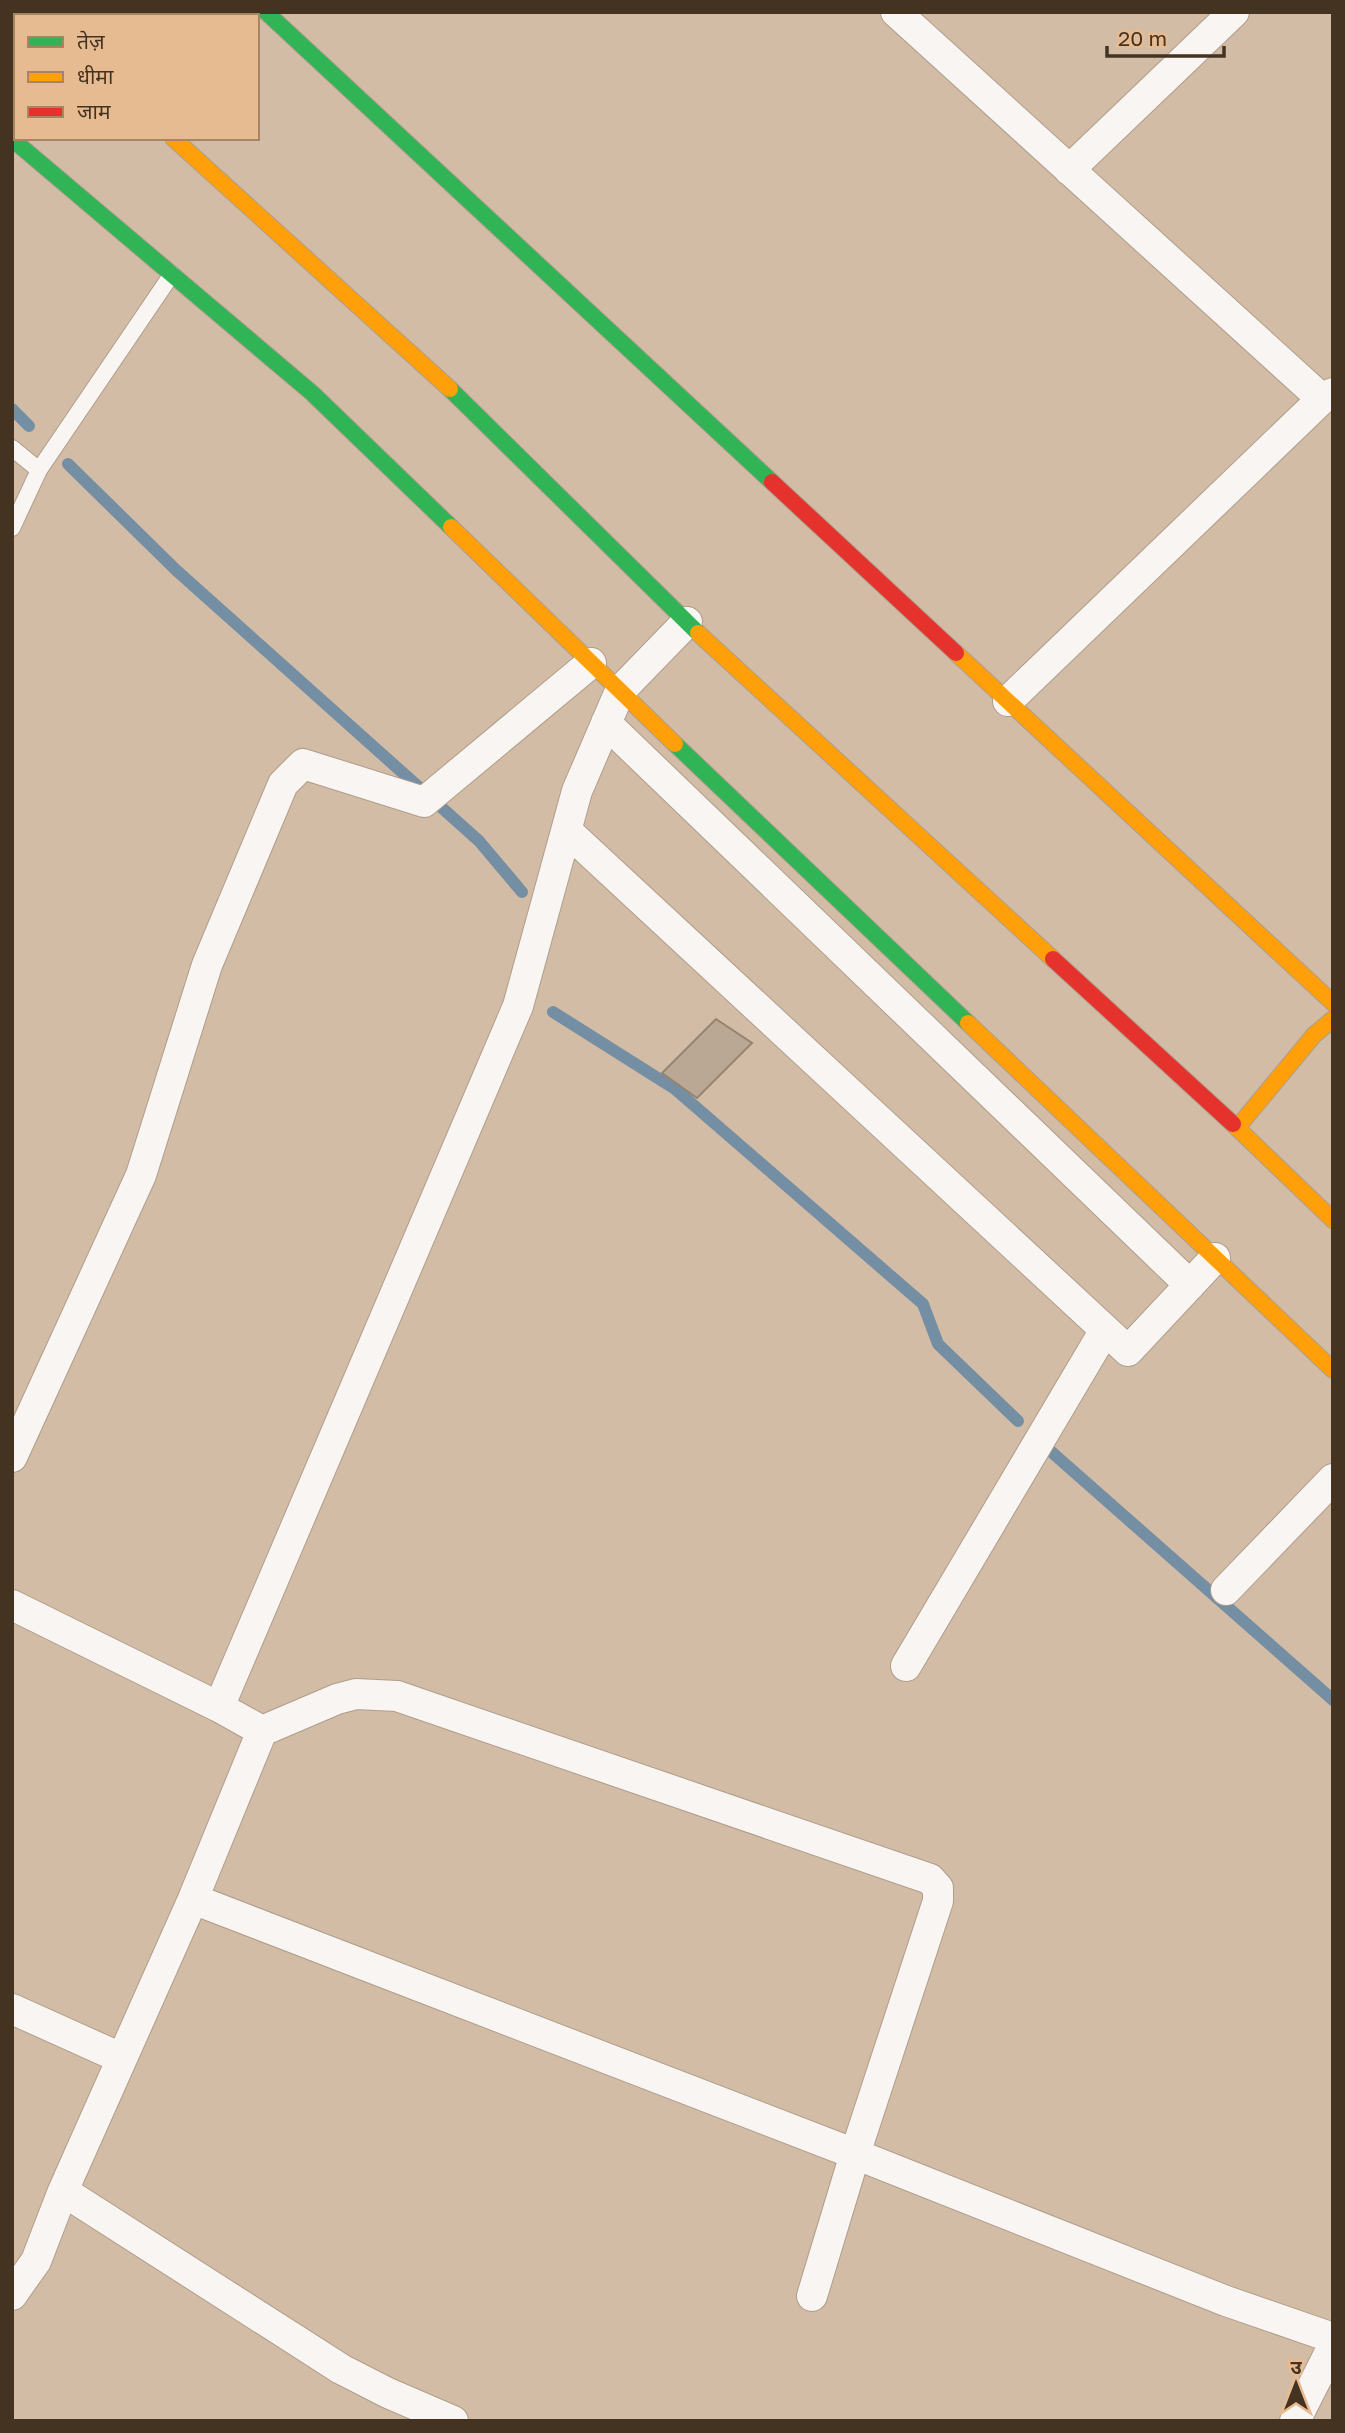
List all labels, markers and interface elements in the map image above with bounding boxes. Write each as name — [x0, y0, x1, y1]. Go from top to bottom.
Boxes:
legend — [14, 14, 259, 140]
scale bar — [1107, 14, 1224, 58]
text: 20 m — [1118, 25, 1167, 51]
text: तेज़ — [77, 28, 105, 54]
text: धीमा — [77, 63, 114, 89]
text: जाम — [77, 98, 111, 124]
north arrow — [1261, 2349, 1331, 2419]
text: उ — [1290, 2355, 1302, 2378]

